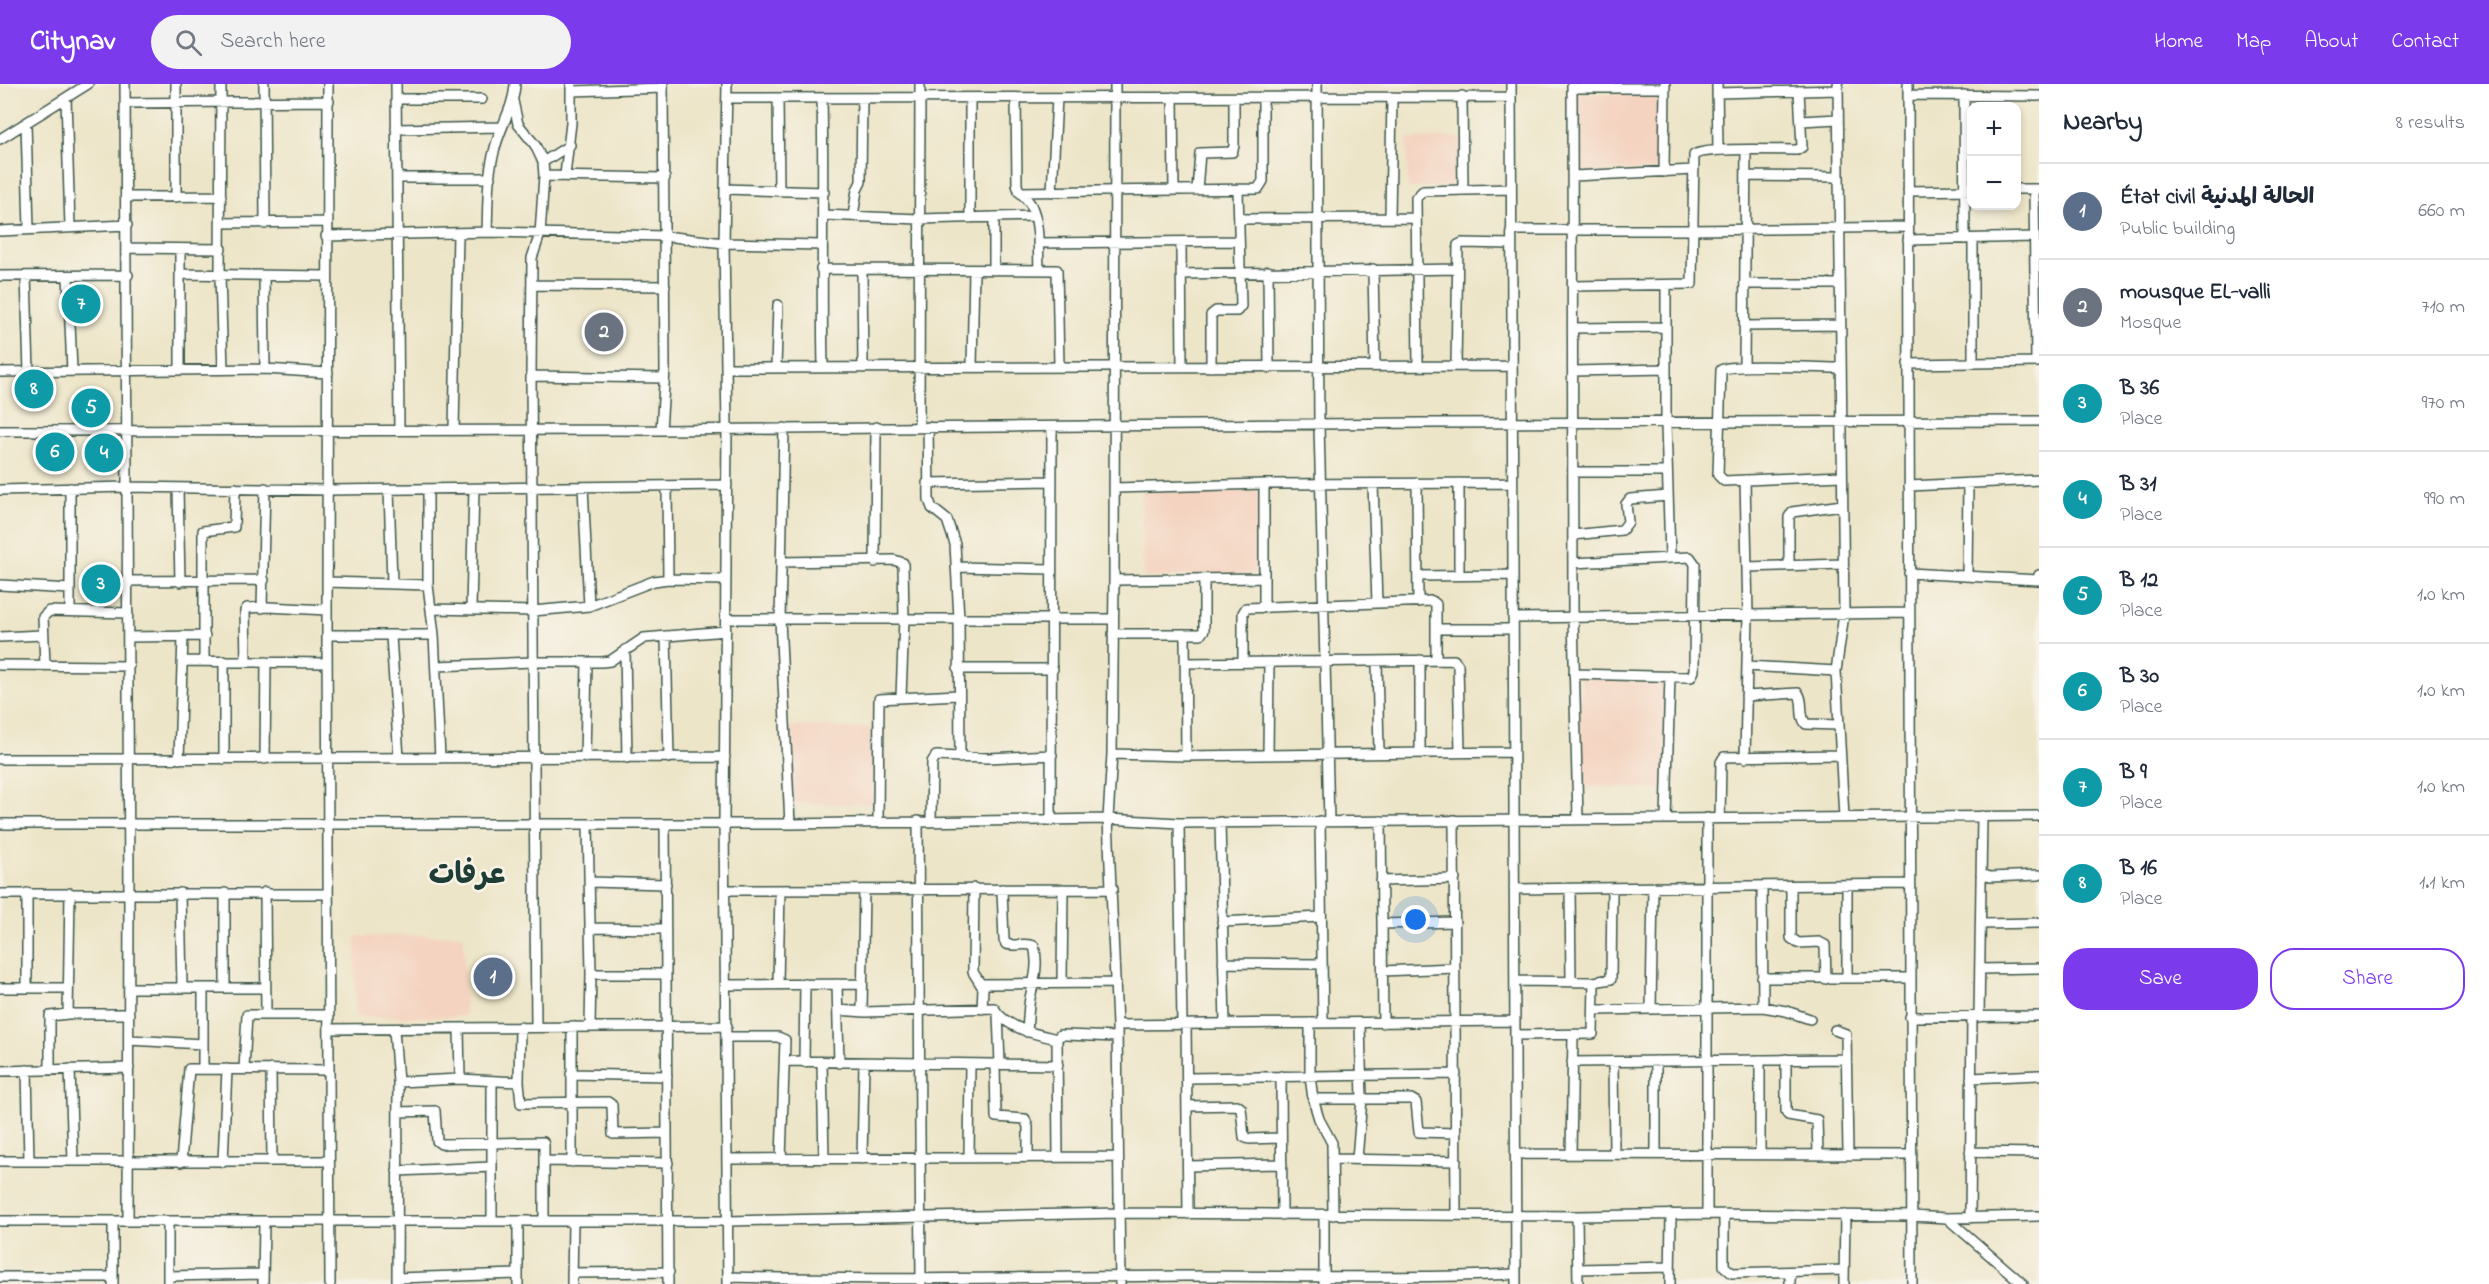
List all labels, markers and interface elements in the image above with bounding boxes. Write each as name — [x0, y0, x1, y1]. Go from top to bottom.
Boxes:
search box — [151, 15, 571, 69]
text: Citynav — [30, 22, 115, 63]
icon: search — [172, 26, 205, 59]
text: Search here — [220, 26, 326, 58]
text: Home — [2154, 27, 2203, 57]
text: Map — [2236, 27, 2271, 57]
text: About — [2304, 27, 2358, 57]
text: Contact — [2391, 27, 2459, 57]
map controls — [1967, 102, 2021, 210]
button: + — [1967, 102, 2021, 156]
text: Nearby — [2063, 104, 2142, 142]
text: 8 results — [2396, 109, 2465, 138]
button: − — [1967, 156, 2021, 210]
text: État civil الحالة المدنية — [2120, 182, 2314, 214]
text: 1 — [2079, 197, 2086, 226]
text: 660 m — [2418, 197, 2465, 226]
text: Public building — [2120, 215, 2235, 244]
text: mousque EL-valli — [2120, 277, 2271, 309]
pin: 7 — [62, 282, 100, 326]
text: 2 — [2078, 293, 2087, 322]
text: 710 m — [2421, 293, 2465, 322]
text: Mosque — [2120, 309, 2181, 338]
pin: 2 — [584, 310, 624, 354]
pin: 8 — [15, 366, 54, 412]
text: B 36 — [2120, 373, 2159, 405]
pin: 5 — [72, 386, 110, 430]
text: 3 — [2078, 389, 2087, 418]
text: 970 m — [2422, 389, 2465, 418]
text: Place — [2120, 405, 2162, 434]
pin: 6 — [36, 430, 74, 475]
pin: 4 — [84, 430, 124, 476]
text: B 31 — [2120, 469, 2156, 501]
text: 4 — [2078, 485, 2087, 514]
text: 990 m — [2424, 485, 2465, 514]
text: Place — [2120, 501, 2162, 530]
pin: 3 — [82, 562, 120, 606]
text: B 12 — [2120, 565, 2158, 597]
text: 5 — [2077, 581, 2088, 610]
text: 1.0 km — [2417, 581, 2465, 610]
text: Place — [2120, 597, 2162, 626]
text: B 30 — [2120, 661, 2159, 693]
text: 6 — [2078, 677, 2087, 706]
text: 1.0 km — [2417, 677, 2465, 706]
text: Place — [2120, 693, 2162, 722]
text: B 9 — [2120, 757, 2147, 789]
text: 7 — [2078, 773, 2087, 802]
text: 1.0 km — [2417, 773, 2465, 802]
text: Place — [2120, 789, 2162, 818]
text: B 16 — [2120, 853, 2157, 885]
district label: عرفات — [429, 854, 505, 898]
text: 8 — [2079, 869, 2086, 898]
text: 1.1 km — [2419, 869, 2465, 898]
text: Place — [2120, 885, 2162, 914]
your location — [1401, 905, 1430, 934]
button: Save — [2063, 948, 2258, 1010]
button: Share — [2270, 948, 2465, 1010]
pin: 1 — [474, 954, 512, 1000]

